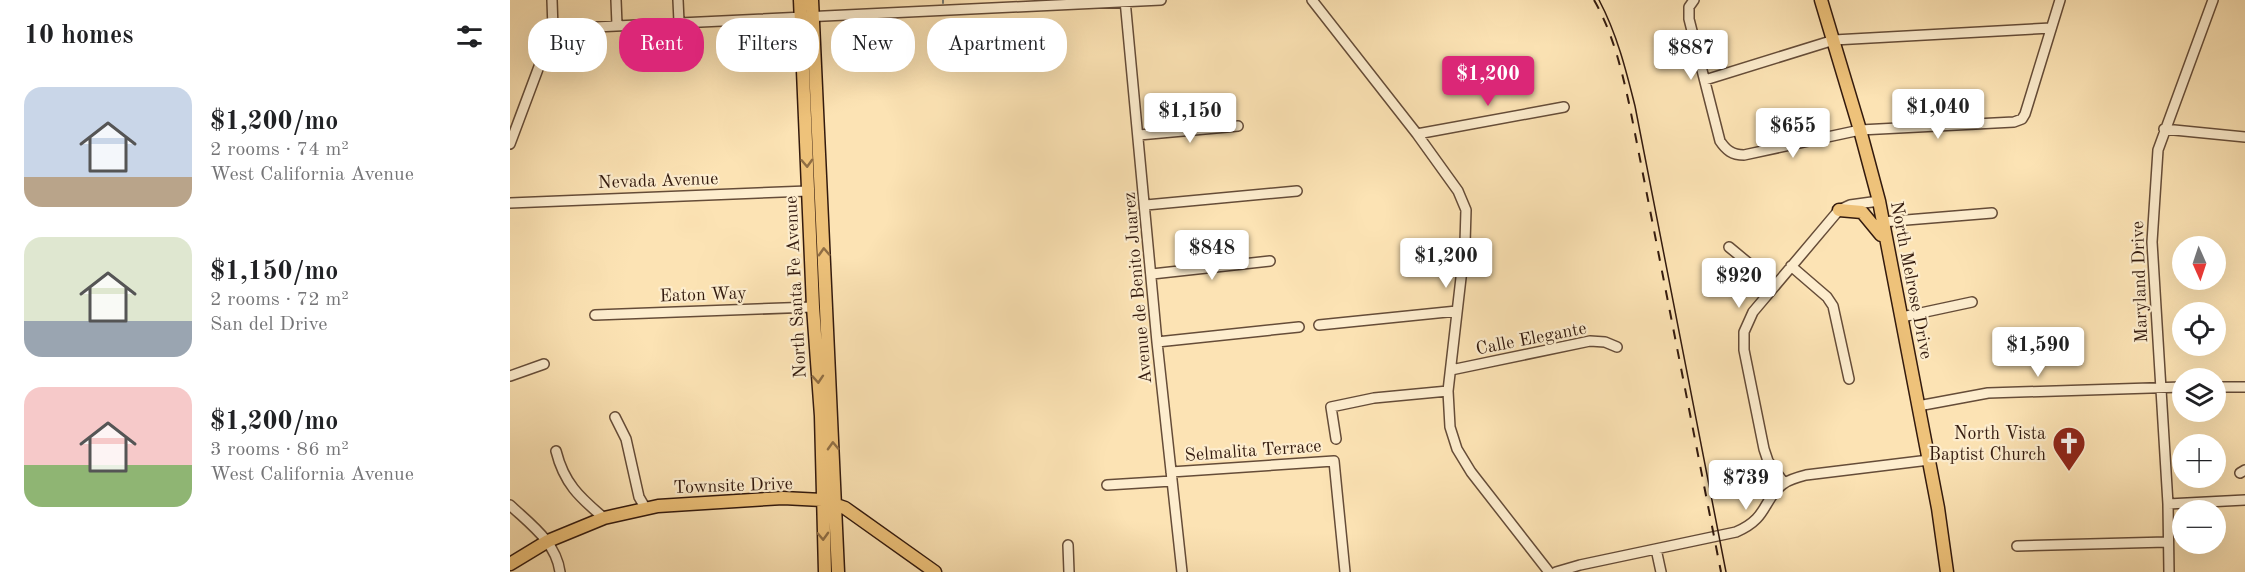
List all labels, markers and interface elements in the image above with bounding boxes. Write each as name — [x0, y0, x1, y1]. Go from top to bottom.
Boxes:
chip: Buy — [528, 18, 607, 72]
chip: Rent — [619, 18, 704, 72]
chip: Filters — [716, 18, 819, 72]
chip: New — [831, 18, 915, 72]
chip: Apartment — [927, 18, 1067, 72]
icon: filters — [453, 20, 486, 53]
text: 10 homes — [24, 23, 133, 49]
pin: $887 — [1655, 30, 1727, 81]
text: $887 — [1668, 39, 1714, 59]
pin: $1,200 — [1439, 56, 1537, 107]
text: $1,200 — [1456, 65, 1520, 85]
pin: $1,040 — [1889, 89, 1987, 140]
pin: $1,150 — [1141, 93, 1239, 144]
text: $1,040 — [1906, 98, 1970, 118]
text: $1,150 — [1158, 102, 1222, 122]
pin: $655 — [1757, 108, 1829, 159]
text: $1,200/mo — [210, 109, 338, 135]
icon: home — [72, 111, 144, 183]
text: $655 — [1770, 117, 1816, 137]
text: 2 rooms · 74 m² — [210, 140, 349, 160]
one-way arrow — [800, 159, 813, 168]
text: West California Avenue — [210, 165, 414, 185]
street label: Nevada Avenue — [598, 170, 719, 192]
street label: Avenue de Benito Juarez — [1121, 191, 1155, 384]
street label: North Santa Fe Avenue — [782, 195, 810, 379]
street label: North Melrose Drive — [1887, 200, 1935, 361]
street label: Maryland Drive — [2129, 221, 2151, 343]
pin: $848 — [1176, 230, 1248, 281]
north arrow — [2172, 236, 2226, 290]
map controls — [2172, 236, 2226, 554]
pin: $1,200 — [1397, 238, 1495, 289]
text: $848 — [1189, 239, 1235, 259]
one-way arrow — [817, 247, 830, 256]
text: $1,200 — [1414, 247, 1478, 267]
pin: $920 — [1703, 258, 1775, 309]
text: $1,150/mo — [210, 259, 338, 285]
icon: home — [72, 261, 144, 333]
text: $920 — [1716, 267, 1762, 287]
street label: Eaton Way — [659, 284, 747, 306]
text: 2 rooms · 72 m² — [210, 290, 349, 310]
button: locate — [2172, 302, 2226, 356]
text: San del Drive — [210, 315, 327, 335]
street label: Calle Elegante — [1474, 319, 1588, 359]
pin: $1,590 — [1989, 327, 2087, 378]
text: $1,590 — [2006, 336, 2070, 356]
button: layers — [2172, 368, 2226, 422]
one-way arrow — [811, 375, 824, 384]
text: $1,200/mo — [210, 409, 338, 435]
icon: home — [72, 411, 144, 483]
place label: North Vista Baptist Church — [1929, 425, 2046, 464]
church icon: North Vista Baptist Church — [2051, 425, 2087, 472]
button: + — [2172, 434, 2226, 488]
street label: Selmalita Terrace — [1184, 437, 1322, 465]
text: 3 rooms · 86 m² — [210, 440, 349, 460]
one-way arrow — [827, 442, 840, 451]
pin: $739 — [1710, 460, 1782, 511]
text: West California Avenue — [210, 465, 414, 485]
text: $739 — [1723, 469, 1769, 489]
street label: Townsite Drive — [673, 475, 793, 497]
button: − — [2172, 500, 2226, 554]
one-way arrow — [817, 532, 830, 541]

